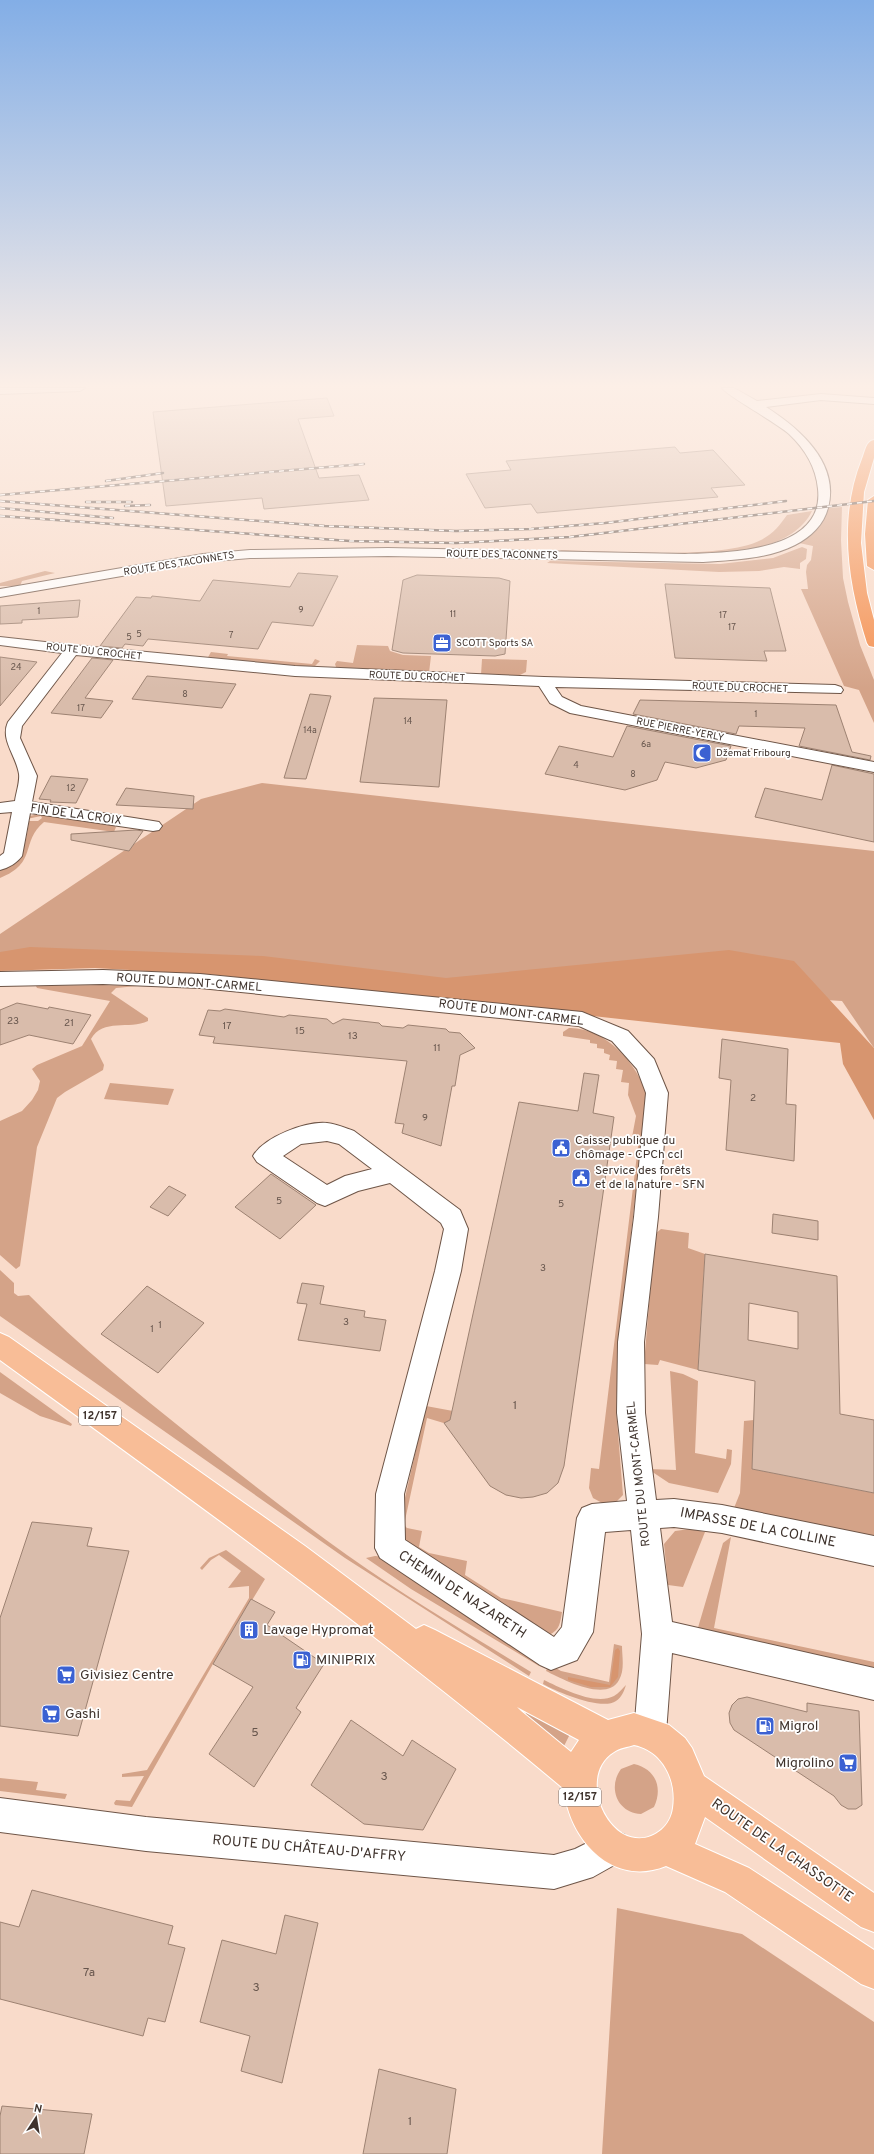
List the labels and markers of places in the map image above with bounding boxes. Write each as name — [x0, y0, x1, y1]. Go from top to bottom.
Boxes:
office icon: SCOTT Sports SA — [431, 632, 453, 654]
place label: SCOTT Sports SA — [456, 637, 534, 650]
mosque icon: Džemat Fribourg — [691, 742, 713, 764]
place label: Džemat Fribourg — [716, 747, 791, 760]
place label: Caisse publique du chômage - CPCh ccl — [575, 1133, 683, 1163]
public building icon: Caisse publique du chômage - CPCh ccl — [550, 1137, 572, 1159]
place label: Service des forêts et de la nature - SFN — [595, 1163, 705, 1193]
public building icon: Service des forêts et de la nature - SFN — [570, 1167, 592, 1189]
building icon: Lavage Hypromat — [238, 1619, 260, 1641]
place label: Lavage Hypromat — [263, 1622, 374, 1639]
fuel station icon: MINIPRIX — [291, 1649, 313, 1671]
place label: MINIPRIX — [316, 1652, 375, 1669]
supermarket icon: Givisiez Centre — [55, 1664, 77, 1686]
place label: Givisiez Centre — [80, 1667, 174, 1684]
supermarket icon: Gashi — [40, 1703, 62, 1725]
place label: Gashi — [65, 1706, 100, 1723]
fuel station icon: Migrol — [754, 1715, 776, 1737]
place label: Migrol — [779, 1718, 818, 1735]
supermarket icon: Migrolino — [837, 1752, 859, 1774]
place label: Migrolino — [775, 1755, 834, 1772]

